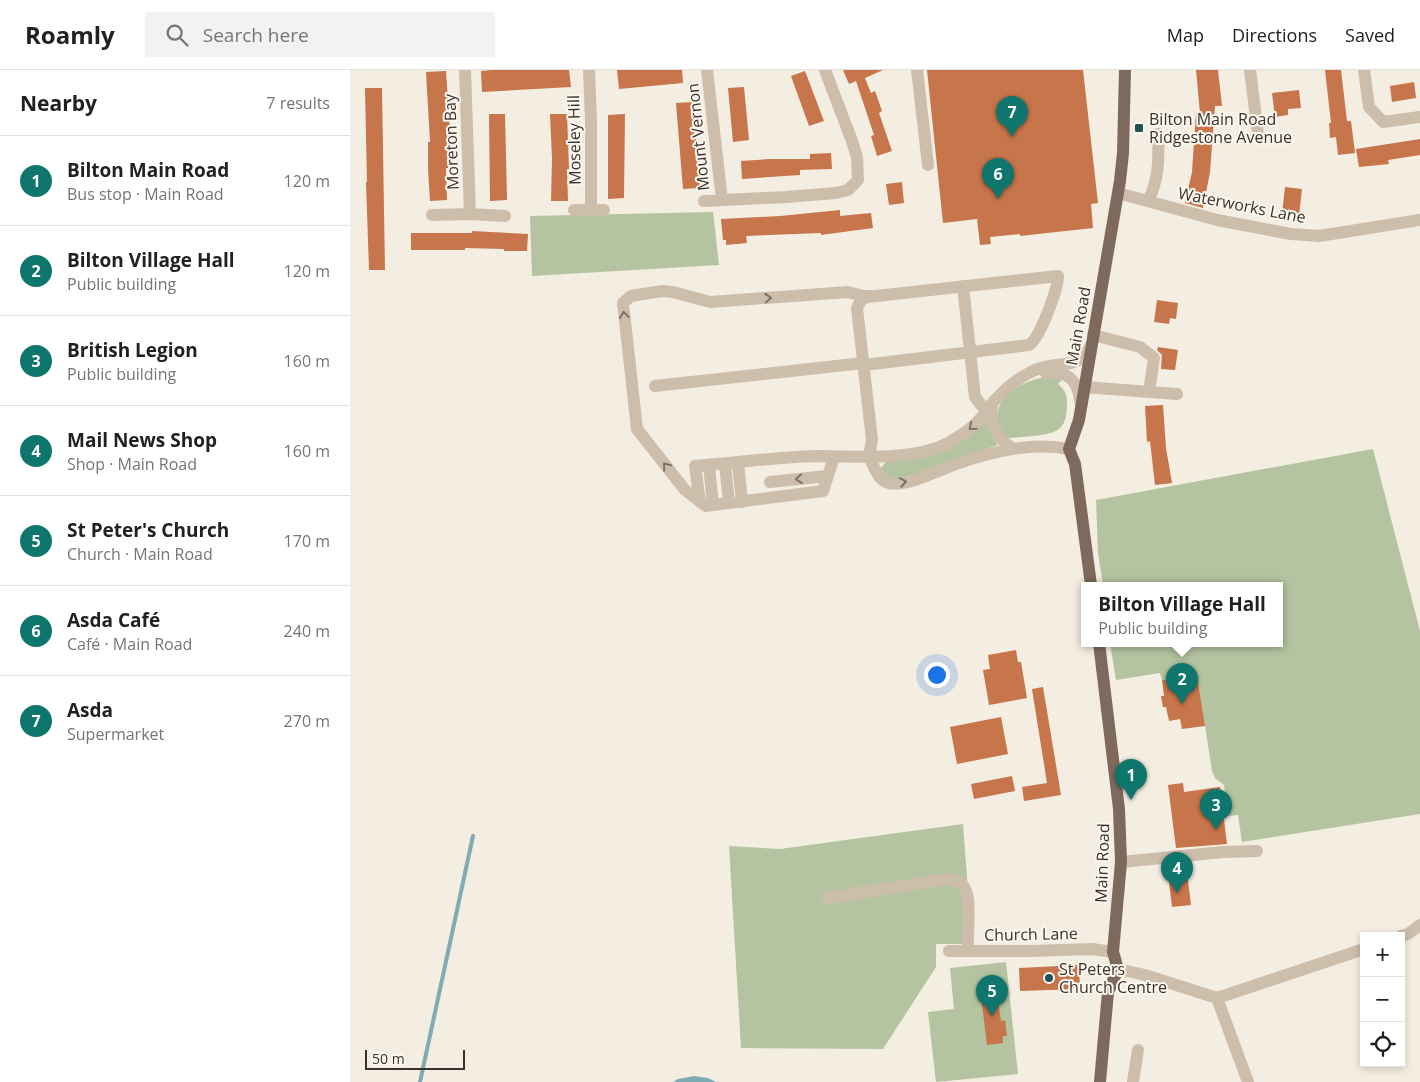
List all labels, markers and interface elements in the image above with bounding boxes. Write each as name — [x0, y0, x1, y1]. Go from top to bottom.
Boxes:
search box — [145, 12, 495, 57]
text: Roamly — [25, 18, 115, 51]
icon: search — [163, 21, 191, 49]
text: Search here — [203, 22, 309, 48]
text: Map — [1167, 23, 1204, 47]
text: Directions — [1232, 23, 1317, 47]
text: Saved — [1345, 23, 1395, 47]
street label: Mount Vernon — [681, 82, 715, 192]
text: Nearby — [20, 89, 97, 117]
text: 7 results — [266, 92, 330, 114]
street label: Moreton Bay — [438, 93, 464, 190]
street label: Moseley Hill — [562, 95, 586, 185]
pin: 7 — [996, 96, 1028, 137]
place label: Bilton Main Road Ridgestone Avenue — [1149, 108, 1292, 148]
marker: Bilton Main Road Ridgestone Avenue — [1133, 122, 1145, 134]
text: Bilton Main Road — [67, 157, 229, 183]
pin: 6 — [982, 158, 1014, 199]
text: 1 — [31, 170, 41, 192]
text: 120 m — [284, 170, 330, 192]
street label: Waterworks Lane — [1176, 182, 1308, 228]
text: Bus stop · Main Road — [67, 183, 224, 205]
text: Bilton Village Hall — [67, 247, 235, 273]
text: 2 — [31, 260, 41, 282]
text: 120 m — [284, 260, 330, 282]
text: Public building — [67, 273, 176, 295]
street label: Main Road — [1060, 285, 1096, 367]
one-way arrow — [765, 292, 773, 303]
one-way arrow — [619, 311, 630, 319]
text: British Legion — [67, 337, 198, 363]
text: 3 — [31, 350, 41, 372]
text: 160 m — [284, 350, 330, 372]
text: Public building — [67, 363, 176, 385]
one-way arrow — [968, 421, 977, 430]
text: Mail News Shop — [67, 427, 217, 453]
text: 4 — [31, 440, 41, 462]
text: 160 m — [284, 440, 330, 462]
text: Shop · Main Road — [67, 453, 197, 475]
one-way arrow — [663, 463, 672, 472]
one-way arrow — [794, 473, 802, 484]
one-way arrow — [898, 478, 907, 488]
text: St Peter's Church — [67, 517, 229, 543]
text: 5 — [31, 530, 41, 552]
text: 170 m — [284, 530, 330, 552]
text: Church · Main Road — [67, 543, 213, 565]
popup — [1081, 582, 1283, 647]
text: Bilton Village Hall — [1098, 591, 1266, 617]
text: Asda Café — [67, 607, 160, 633]
text: Public building — [1098, 617, 1207, 639]
text: 6 — [31, 620, 41, 642]
text: 240 m — [284, 620, 330, 642]
text: Café · Main Road — [67, 633, 192, 655]
your location — [924, 662, 950, 688]
pin: 2 — [1166, 663, 1198, 704]
text: Asda — [67, 697, 113, 723]
text: 7 — [31, 710, 41, 732]
text: 270 m — [284, 710, 330, 732]
text: Supermarket — [67, 723, 164, 745]
pin: 1 — [1115, 759, 1147, 800]
pin: 3 — [1200, 789, 1232, 830]
street label: Main Road — [1090, 823, 1114, 903]
pin: 4 — [1161, 852, 1193, 893]
street label: Church Lane — [984, 922, 1078, 946]
map controls — [1360, 932, 1405, 1067]
button: + — [1360, 932, 1405, 977]
place label: St Peters Church Centre — [1059, 958, 1167, 998]
marker: St Peters Church Centre — [1043, 972, 1055, 984]
pin: 5 — [976, 975, 1008, 1016]
button: − — [1360, 977, 1405, 1022]
button: locate — [1360, 1022, 1405, 1067]
scale bar — [365, 1047, 465, 1070]
text: 50 m — [372, 1049, 405, 1068]

